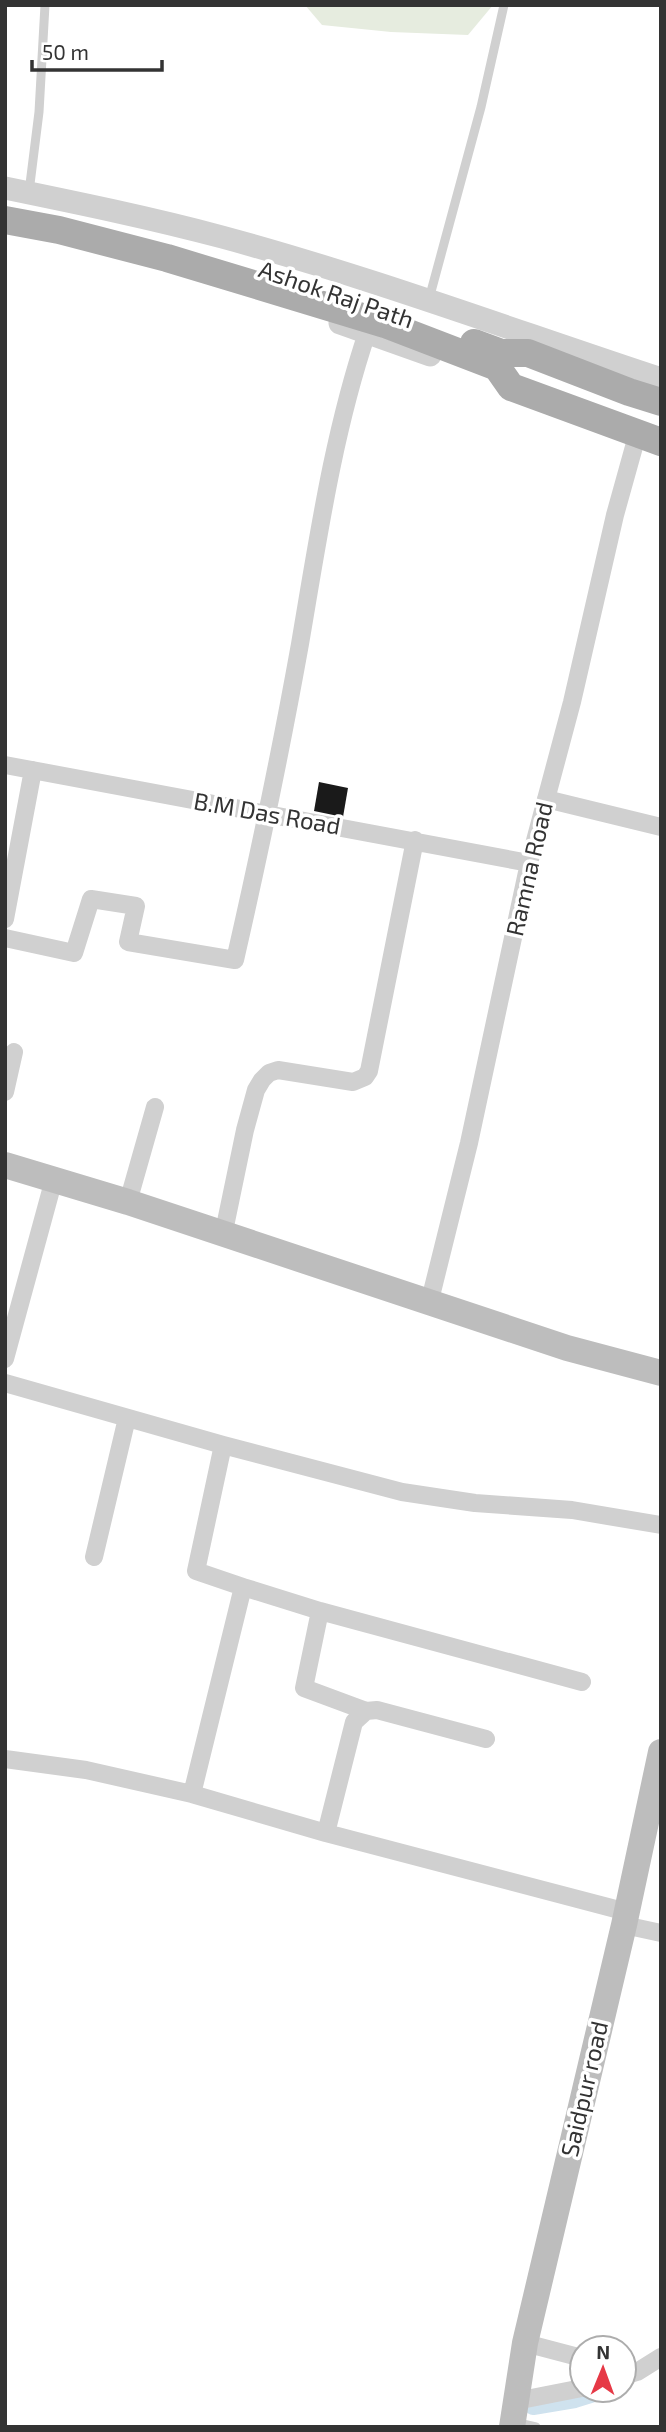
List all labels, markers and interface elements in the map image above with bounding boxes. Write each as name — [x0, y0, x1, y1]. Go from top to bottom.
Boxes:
scale bar — [32, 28, 161, 72]
text: 50 m — [42, 39, 89, 64]
street label: Ashok Raj Path — [255, 254, 418, 334]
street label: B.M Das Road — [192, 785, 343, 840]
street label: Ramna Road — [499, 799, 558, 939]
street label: Saidpur road — [554, 2018, 613, 2159]
north arrow — [568, 2334, 638, 2404]
text: N — [596, 2340, 610, 2363]

